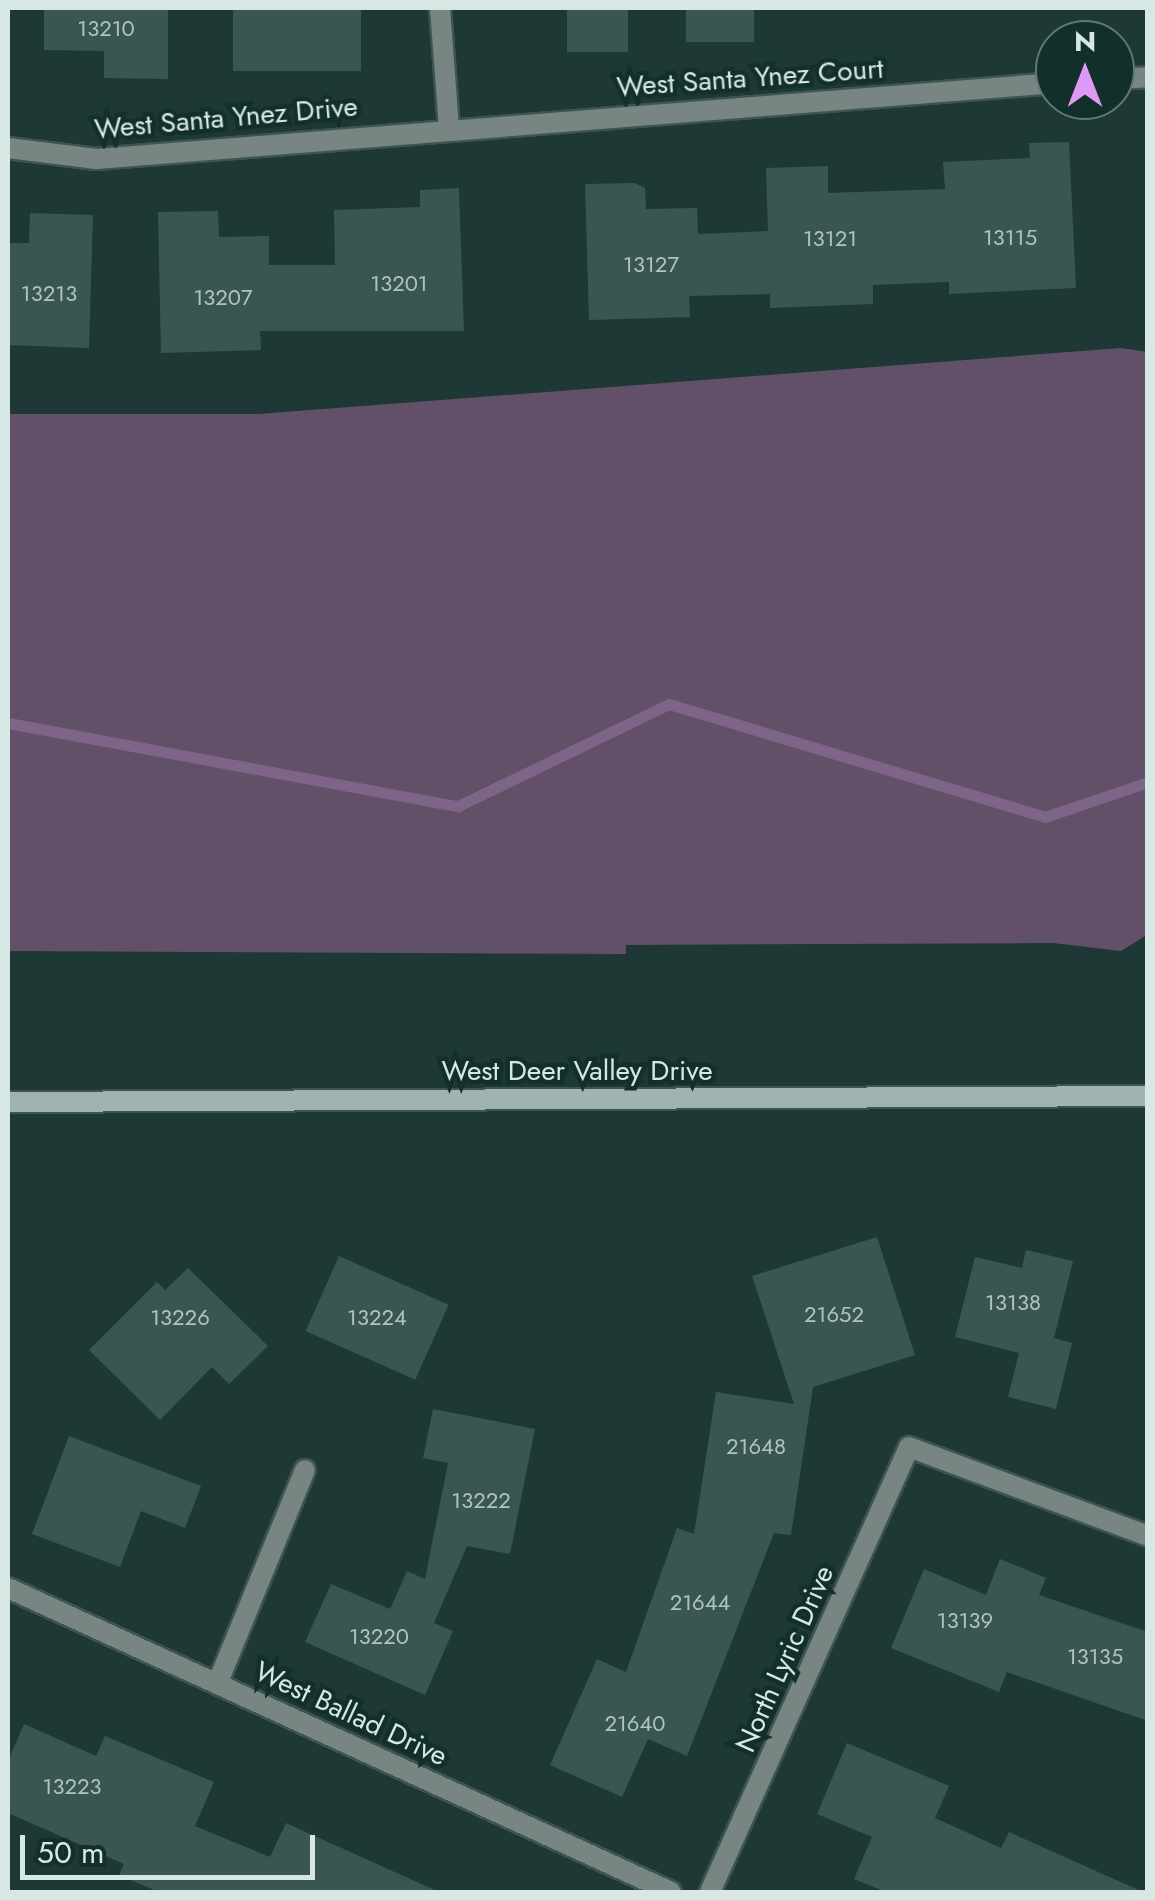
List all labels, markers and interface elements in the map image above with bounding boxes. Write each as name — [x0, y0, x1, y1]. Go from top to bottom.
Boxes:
house number: 13210 — [77, 16, 135, 42]
north arrow — [1035, 20, 1135, 120]
text: N — [1074, 21, 1096, 62]
street label: West Santa Ynez Court — [615, 52, 885, 104]
street label: West Santa Ynez Drive — [93, 90, 359, 146]
house number: 13115 — [983, 225, 1037, 251]
house number: 13121 — [803, 226, 857, 252]
house number: 13127 — [623, 252, 679, 278]
house number: 13201 — [370, 271, 428, 297]
house number: 13213 — [21, 281, 77, 307]
house number: 13207 — [193, 285, 253, 311]
street label: West Deer Valley Drive — [441, 1054, 713, 1088]
house number: 13138 — [985, 1290, 1041, 1316]
house number: 21652 — [804, 1302, 864, 1328]
house number: 13226 — [150, 1305, 210, 1331]
house number: 13224 — [347, 1305, 407, 1331]
house number: 21648 — [726, 1434, 786, 1460]
house number: 13222 — [451, 1488, 511, 1514]
street label: North Lyric Drive — [729, 1560, 841, 1758]
house number: 21644 — [670, 1590, 730, 1616]
house number: 13139 — [937, 1608, 993, 1634]
house number: 13220 — [349, 1624, 409, 1650]
house number: 13135 — [1067, 1644, 1123, 1670]
street label: West Ballad Drive — [249, 1655, 453, 1773]
house number: 21640 — [604, 1711, 666, 1737]
house number: 13223 — [43, 1774, 101, 1800]
scale bar — [25, 1815, 320, 1877]
text: 50 m — [37, 1831, 104, 1874]

